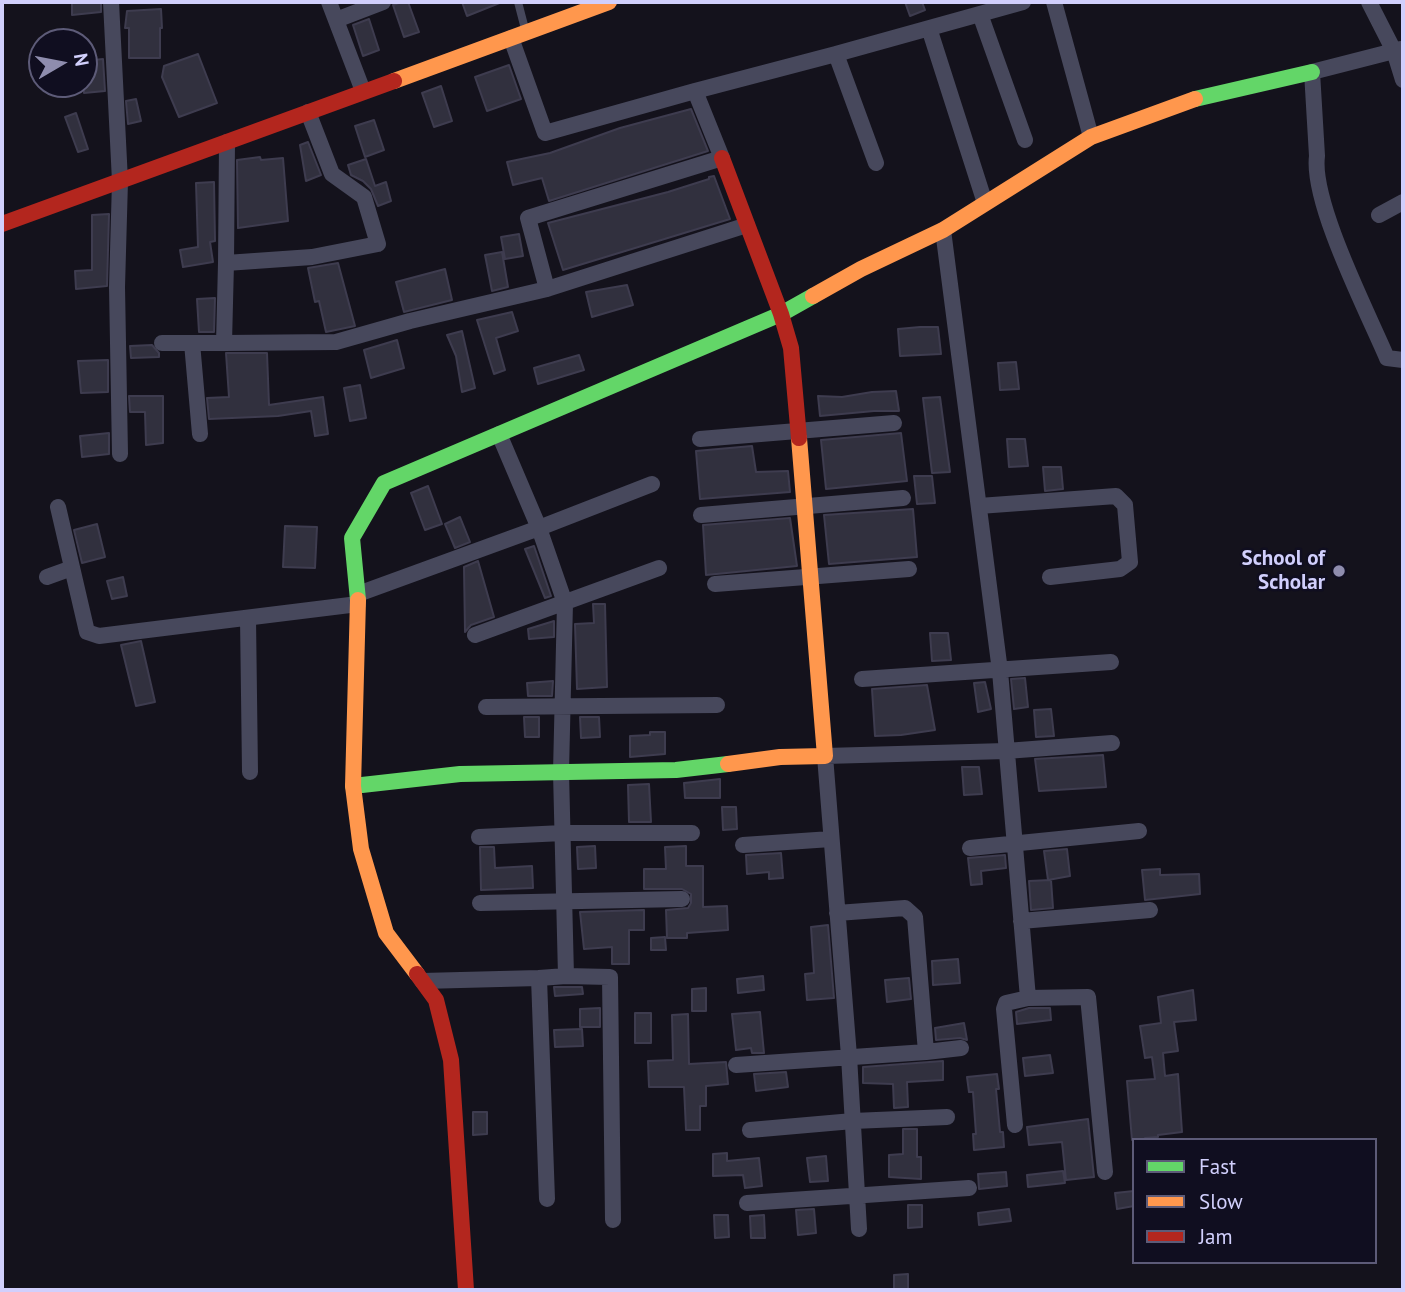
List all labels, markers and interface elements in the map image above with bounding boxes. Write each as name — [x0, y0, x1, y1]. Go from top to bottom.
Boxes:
north arrow — [28, 28, 98, 98]
text: N — [69, 51, 95, 68]
place label: School of Scholar — [1242, 546, 1325, 596]
marker: School of Scholar — [1331, 563, 1347, 579]
legend — [1132, 1138, 1377, 1264]
text: Fast — [1199, 1153, 1236, 1180]
text: Slow — [1199, 1188, 1243, 1215]
text: Jam — [1199, 1223, 1233, 1250]

